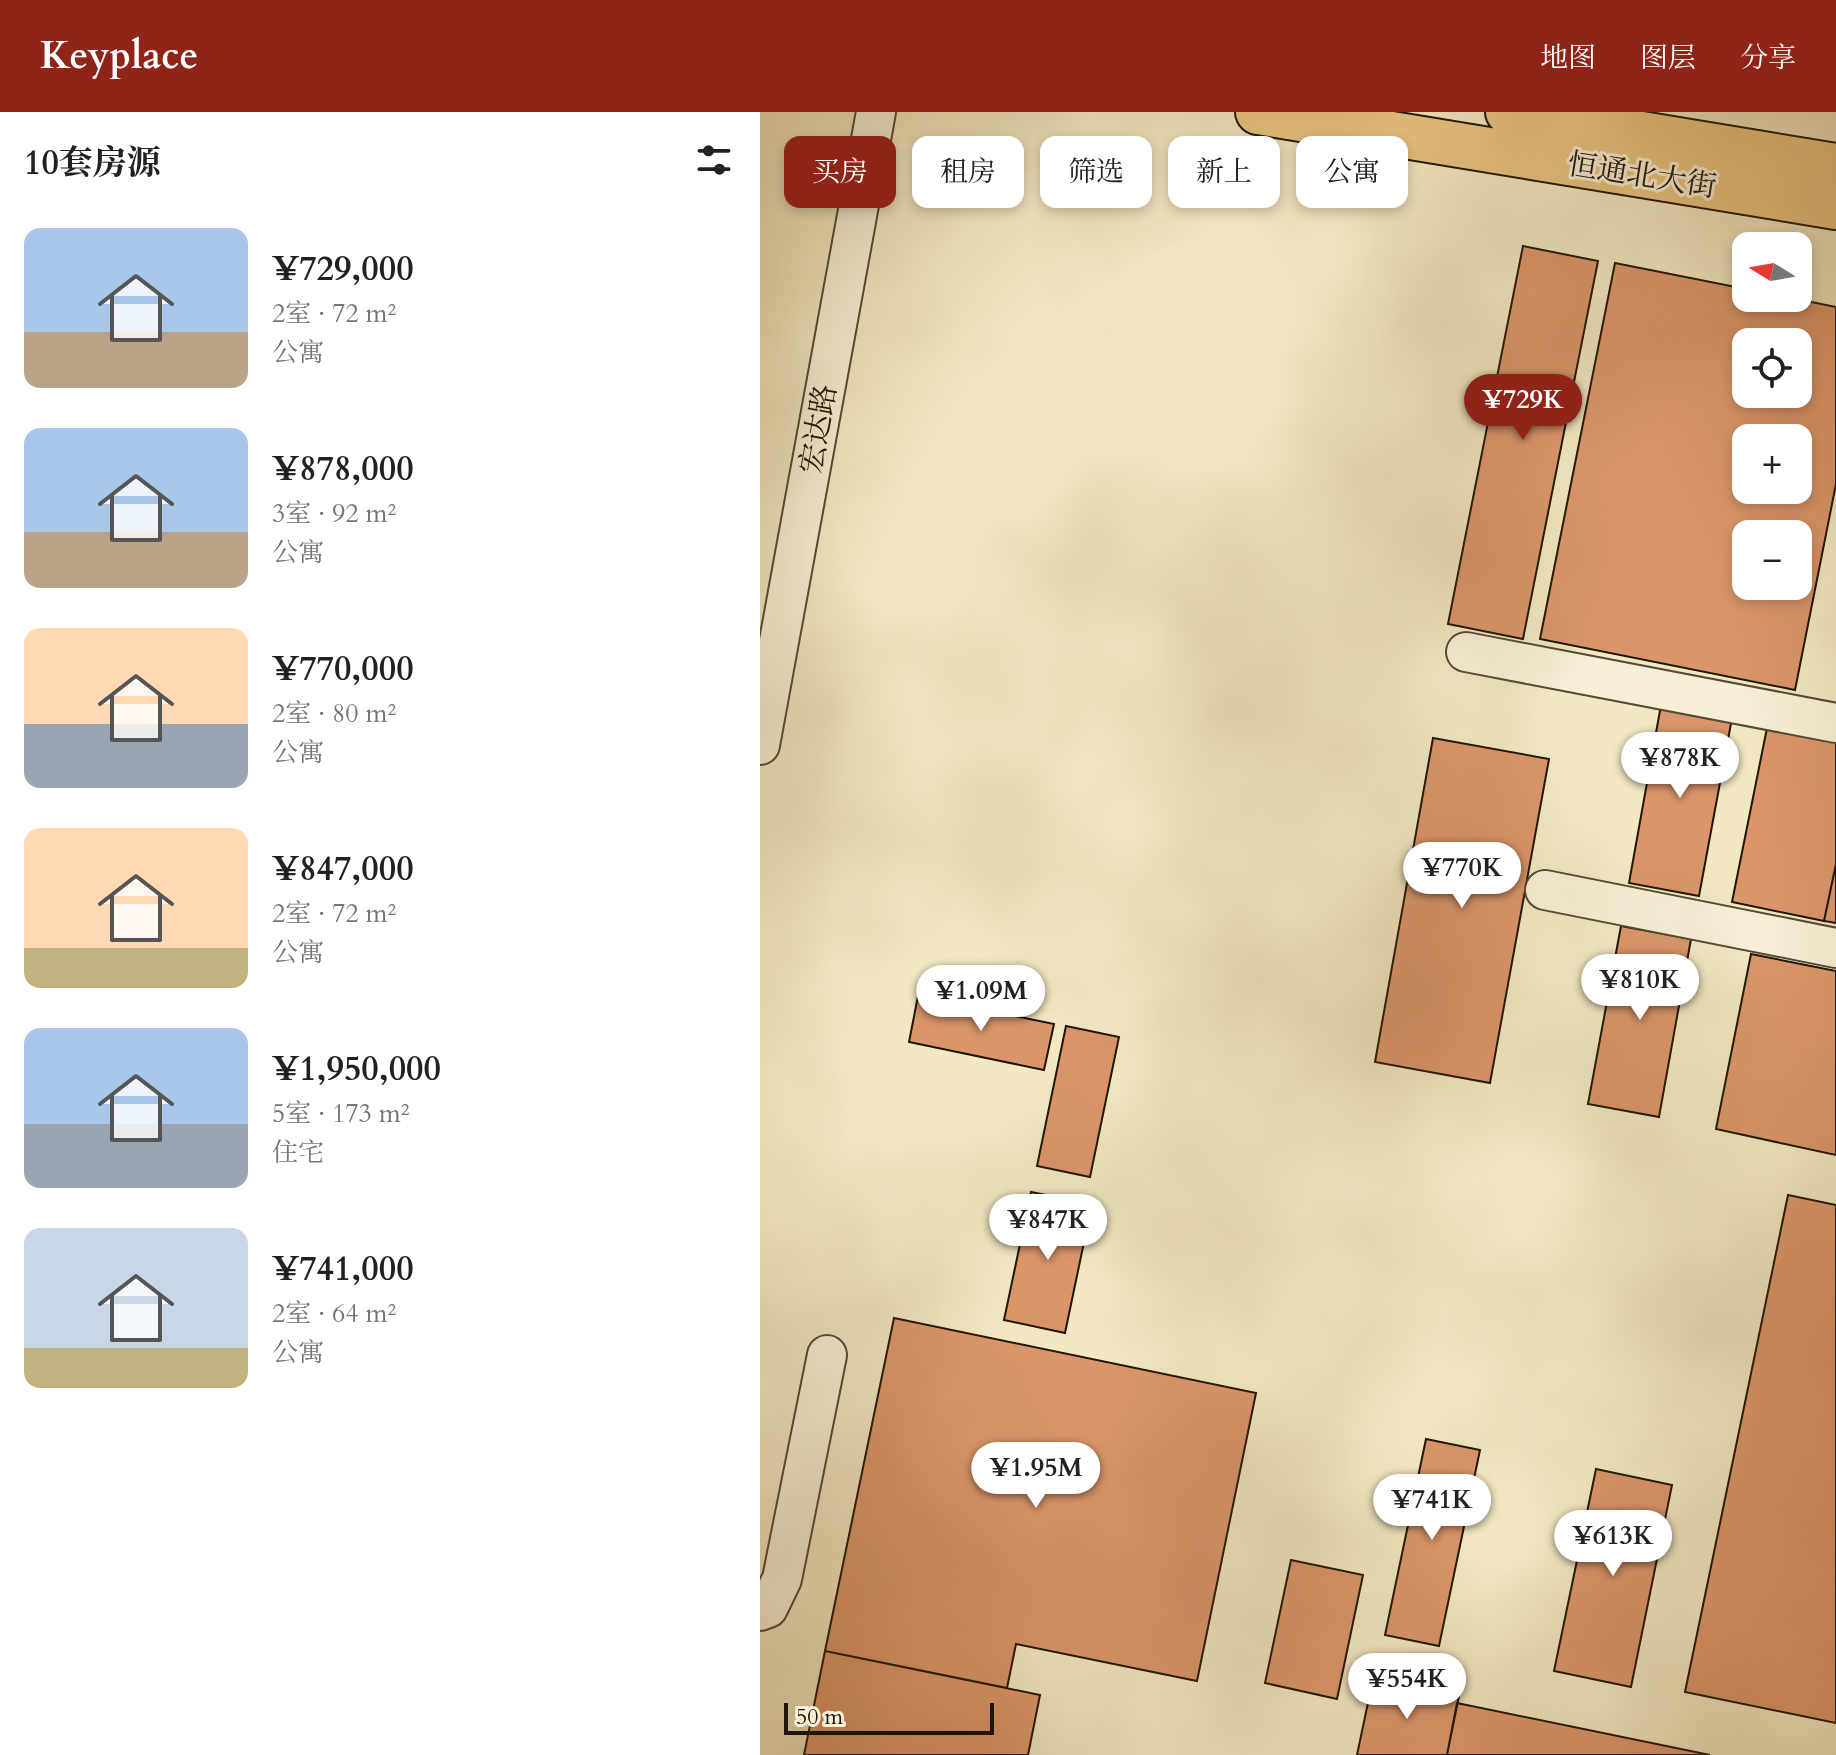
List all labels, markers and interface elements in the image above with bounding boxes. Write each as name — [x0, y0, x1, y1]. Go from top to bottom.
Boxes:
text: Keyplace — [40, 30, 198, 82]
text: 地图 — [1540, 39, 1596, 77]
text: 图层 — [1640, 39, 1696, 77]
text: 分享 — [1740, 39, 1796, 77]
chip: 买房 — [784, 136, 896, 208]
chip: 租房 — [912, 136, 1024, 208]
chip: 筛选 — [1040, 136, 1152, 208]
chip: 新上 — [1168, 136, 1280, 208]
chip: 公寓 — [1296, 136, 1408, 208]
icon: filters — [692, 138, 736, 182]
text: 10套房源 — [24, 140, 161, 186]
street label: 恒通北大街 — [1565, 144, 1719, 207]
north arrow — [1732, 232, 1812, 312]
map controls — [1732, 232, 1812, 600]
text: ¥729,000 — [272, 246, 414, 292]
icon: home — [88, 260, 184, 356]
text: 2室 · 72 m² — [272, 296, 396, 331]
button: locate — [1732, 328, 1812, 408]
text: 公寓 — [272, 335, 324, 370]
pin: ¥729K — [1467, 374, 1579, 442]
street label: 宏达路 — [790, 381, 846, 477]
text: ¥729K — [1482, 382, 1564, 417]
button: + — [1732, 424, 1812, 504]
text: ¥878,000 — [272, 446, 414, 492]
icon: home — [88, 460, 184, 556]
text: 3室 · 92 m² — [272, 496, 396, 531]
button: − — [1732, 520, 1812, 600]
text: 公寓 — [272, 535, 324, 570]
text: ¥770,000 — [272, 646, 414, 692]
icon: home — [88, 660, 184, 756]
text: 2室 · 80 m² — [272, 696, 396, 731]
pin: ¥878K — [1624, 732, 1736, 800]
text: 公寓 — [272, 735, 324, 770]
text: ¥878K — [1639, 740, 1721, 775]
pin: ¥770K — [1406, 842, 1518, 910]
text: ¥847,000 — [272, 846, 414, 892]
text: ¥770K — [1421, 850, 1503, 885]
icon: home — [88, 860, 184, 956]
text: 2室 · 72 m² — [272, 896, 396, 931]
text: 公寓 — [272, 935, 324, 970]
pin: ¥810K — [1584, 954, 1696, 1022]
text: ¥810K — [1599, 962, 1681, 997]
pin: ¥1.09M — [916, 965, 1046, 1033]
text: ¥1.09M — [934, 973, 1028, 1008]
text: ¥1,950,000 — [272, 1046, 441, 1092]
icon: home — [88, 1060, 184, 1156]
text: 5室 · 173 m² — [272, 1096, 410, 1131]
text: 住宅 — [272, 1135, 324, 1170]
pin: ¥847K — [992, 1194, 1104, 1262]
text: ¥847K — [1007, 1202, 1089, 1237]
text: ¥741,000 — [272, 1246, 414, 1292]
icon: home — [88, 1260, 184, 1356]
text: 2室 · 64 m² — [272, 1296, 396, 1331]
text: 公寓 — [272, 1335, 324, 1370]
pin: ¥1.95M — [971, 1442, 1101, 1510]
text: ¥1.95M — [989, 1450, 1083, 1485]
pin: ¥741K — [1376, 1474, 1488, 1542]
text: ¥741K — [1391, 1482, 1473, 1517]
pin: ¥613K — [1557, 1510, 1669, 1578]
text: ¥613K — [1572, 1518, 1654, 1553]
pin: ¥554K — [1351, 1653, 1463, 1721]
text: ¥554K — [1366, 1661, 1448, 1696]
scale bar — [784, 1699, 994, 1735]
text: 50 m — [796, 1702, 843, 1732]

